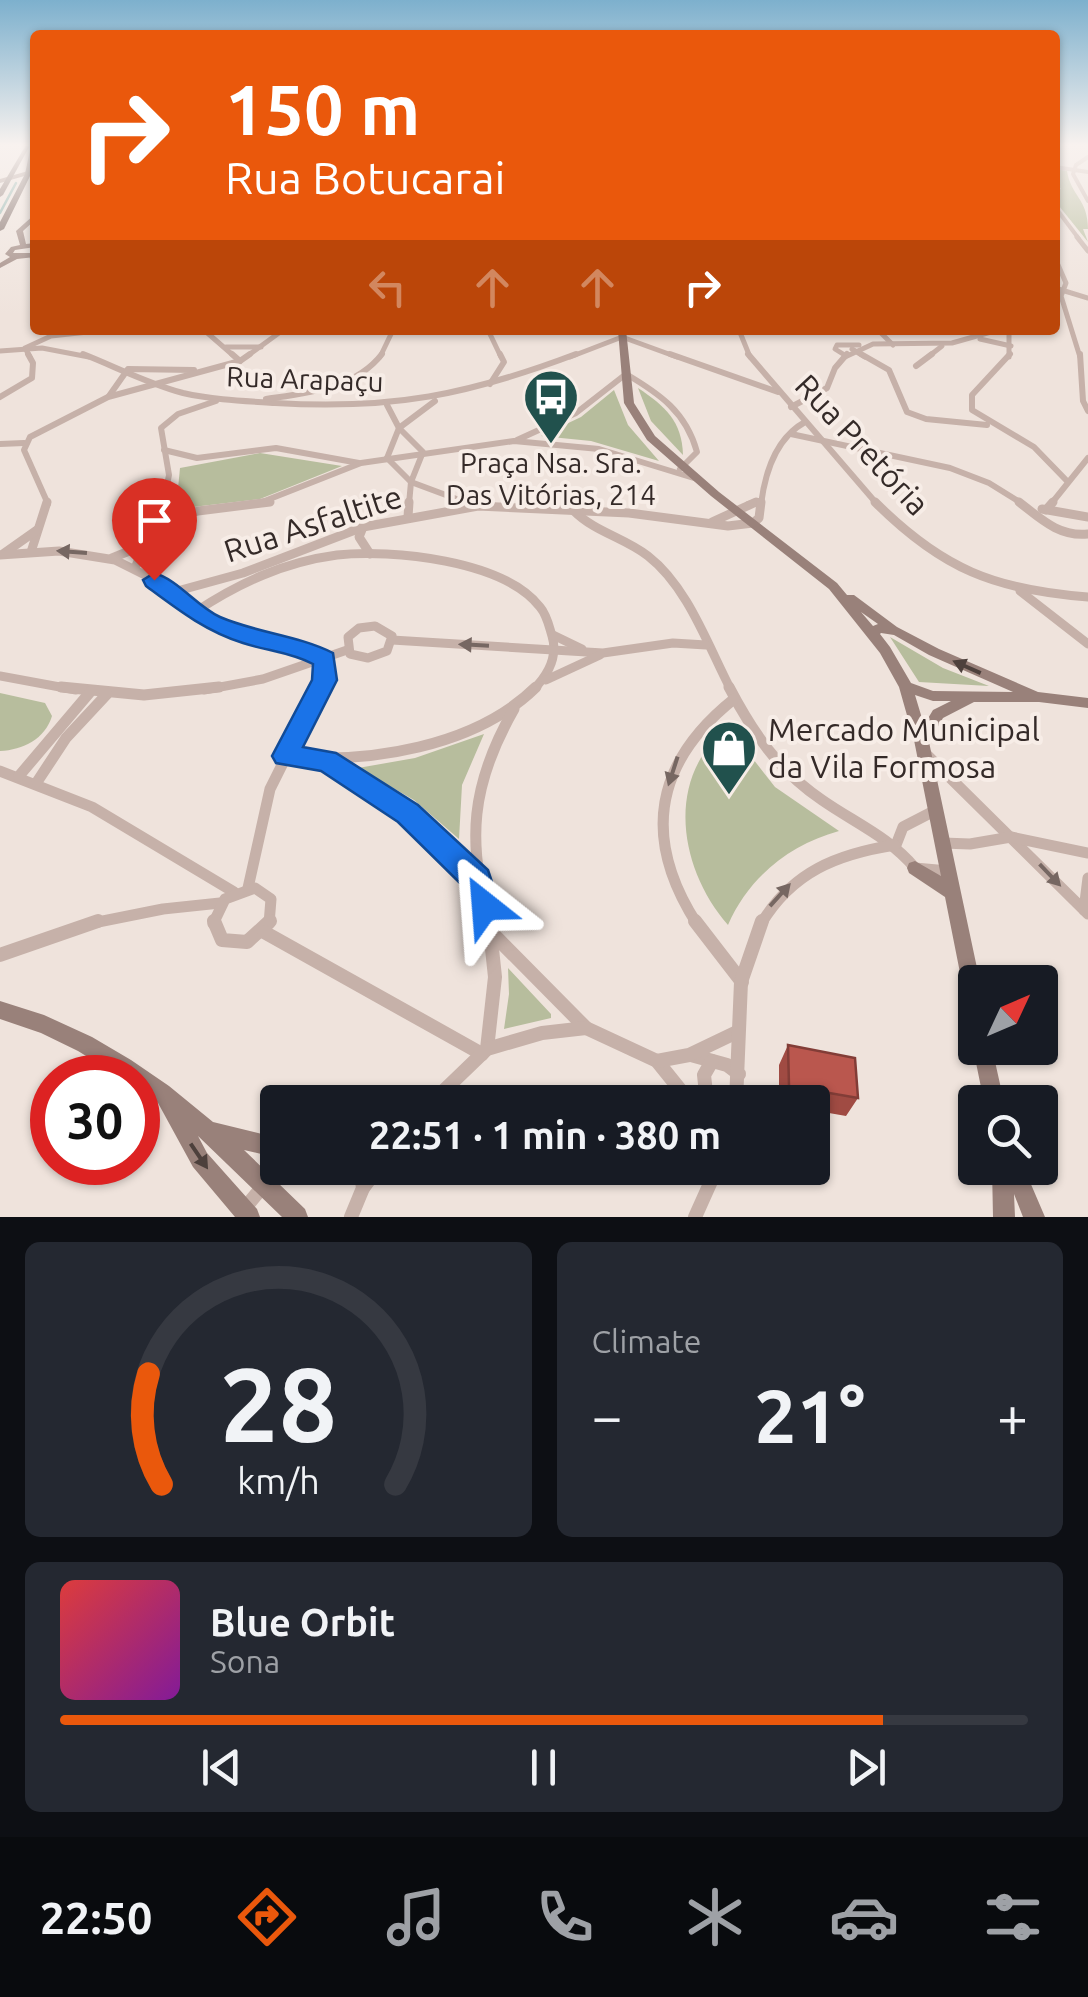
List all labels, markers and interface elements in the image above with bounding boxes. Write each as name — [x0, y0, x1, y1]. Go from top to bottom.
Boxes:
icon: right — [60, 70, 190, 200]
text: 150 m — [225, 70, 420, 148]
text: Rua Botucarai — [225, 152, 505, 203]
icon: left — [360, 260, 415, 315]
icon: ahead — [465, 260, 520, 315]
icon: ahead — [570, 260, 625, 315]
icon: right — [675, 260, 730, 315]
street label: Rua Arapaçu — [226, 360, 384, 397]
bus stop icon: Praça Nsa. Sra. Das Vitórias, 214 — [521, 367, 581, 446]
street label: Rua Pretória — [789, 367, 937, 522]
place label: Praça Nsa. Sra. Das Vitórias, 214 — [446, 447, 656, 510]
street label: Rua Asfaltite — [219, 477, 406, 569]
pin — [112, 478, 197, 581]
icon: arrive — [127, 493, 182, 548]
one-way arrow — [56, 544, 87, 560]
one-way arrow — [458, 637, 490, 653]
one-way arrow — [952, 659, 982, 675]
place label: Mercado Municipal da Vila Formosa — [768, 711, 1040, 784]
shop icon: Mercado Municipal da Vila Formosa — [699, 718, 759, 797]
one-way arrow — [665, 756, 680, 787]
position arrow — [433, 854, 537, 958]
one-way arrow — [1038, 863, 1061, 887]
one-way arrow — [769, 883, 791, 908]
north arrow — [958, 965, 1058, 1065]
map controls — [958, 965, 1058, 1185]
speed limit sign: 30 — [30, 1055, 160, 1185]
button: search — [958, 1085, 1058, 1185]
text: 22:51 · 1 min · 380 m — [369, 1114, 721, 1156]
one-way arrow — [190, 1143, 208, 1170]
text: Climate — [592, 1323, 702, 1359]
text: 28 — [220, 1345, 337, 1462]
text: 21° — [754, 1373, 865, 1457]
text: − — [592, 1385, 623, 1446]
text: + — [997, 1385, 1028, 1446]
text: km/h — [237, 1461, 320, 1501]
text: Blue Orbit — [210, 1601, 395, 1643]
text: Sona — [210, 1643, 280, 1679]
icon: previous — [194, 1740, 249, 1795]
icon: pause — [516, 1740, 571, 1795]
icon: next — [839, 1740, 894, 1795]
icon: directions — [232, 1882, 302, 1952]
icon: music — [381, 1882, 451, 1952]
icon: phone — [530, 1882, 600, 1952]
icon: climate — [680, 1882, 750, 1952]
icon: car — [829, 1882, 899, 1952]
icon: filters — [978, 1882, 1048, 1952]
text: 22:50 — [40, 1892, 152, 1943]

